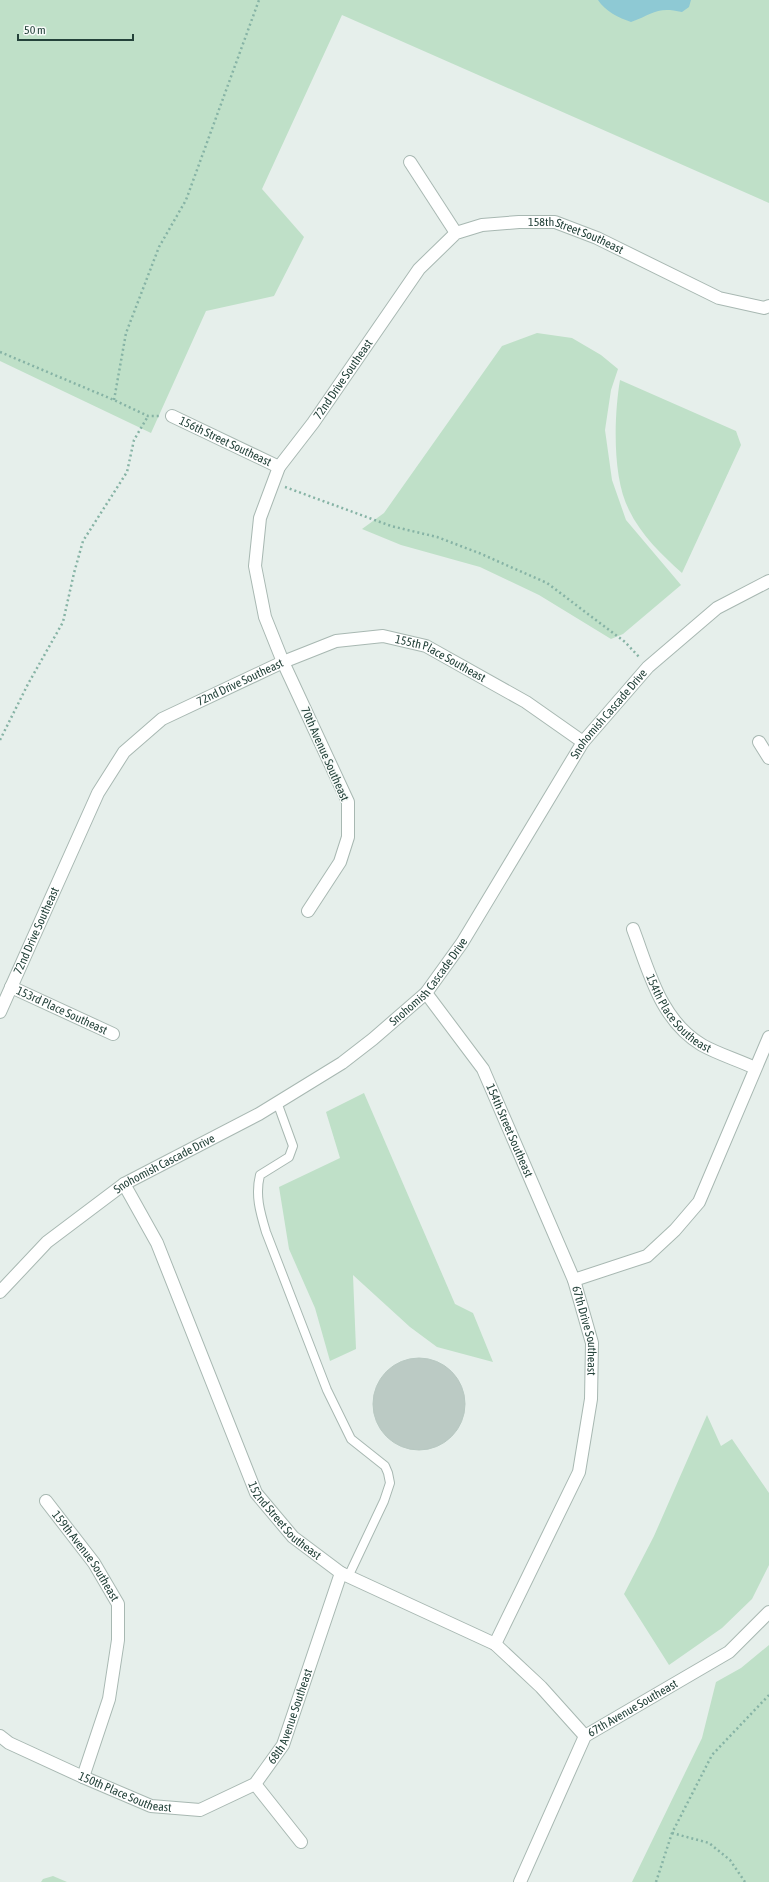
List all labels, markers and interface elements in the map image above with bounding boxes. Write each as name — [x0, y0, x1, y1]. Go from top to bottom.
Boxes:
scale bar — [18, 16, 133, 42]
text: 50 m — [24, 23, 46, 37]
street label: 158th Street Southeast — [528, 215, 626, 257]
street label: 72nd Drive Southeast — [311, 336, 376, 422]
street label: 156th Street Southeast — [177, 413, 274, 470]
street label: 155th Place Southeast — [394, 632, 489, 685]
street label: 72nd Drive Southeast — [194, 656, 286, 709]
street label: Snohomish Cascade Drive — [568, 666, 650, 761]
street label: 70th Avenue Southeast — [298, 705, 352, 804]
street label: 72nd Drive Southeast — [11, 885, 62, 977]
street label: Snohomish Cascade Drive — [387, 935, 470, 1029]
street label: 154th Place Southeast — [643, 972, 714, 1056]
street label: 153rd Place Southeast — [14, 983, 110, 1038]
street label: 154th Street Southeast — [483, 1082, 536, 1180]
street label: Snohomish Cascade Drive — [111, 1131, 217, 1196]
street label: 67th Drive Southeast — [569, 1284, 599, 1376]
street label: 152nd Street Southeast — [245, 1479, 324, 1563]
street label: 159th Avenue Southeast — [49, 1508, 122, 1604]
street label: 68th Avenue Southeast — [265, 1666, 315, 1767]
street label: 67th Avenue Southeast — [585, 1676, 681, 1740]
street label: 150th Place Southeast — [76, 1769, 173, 1815]

